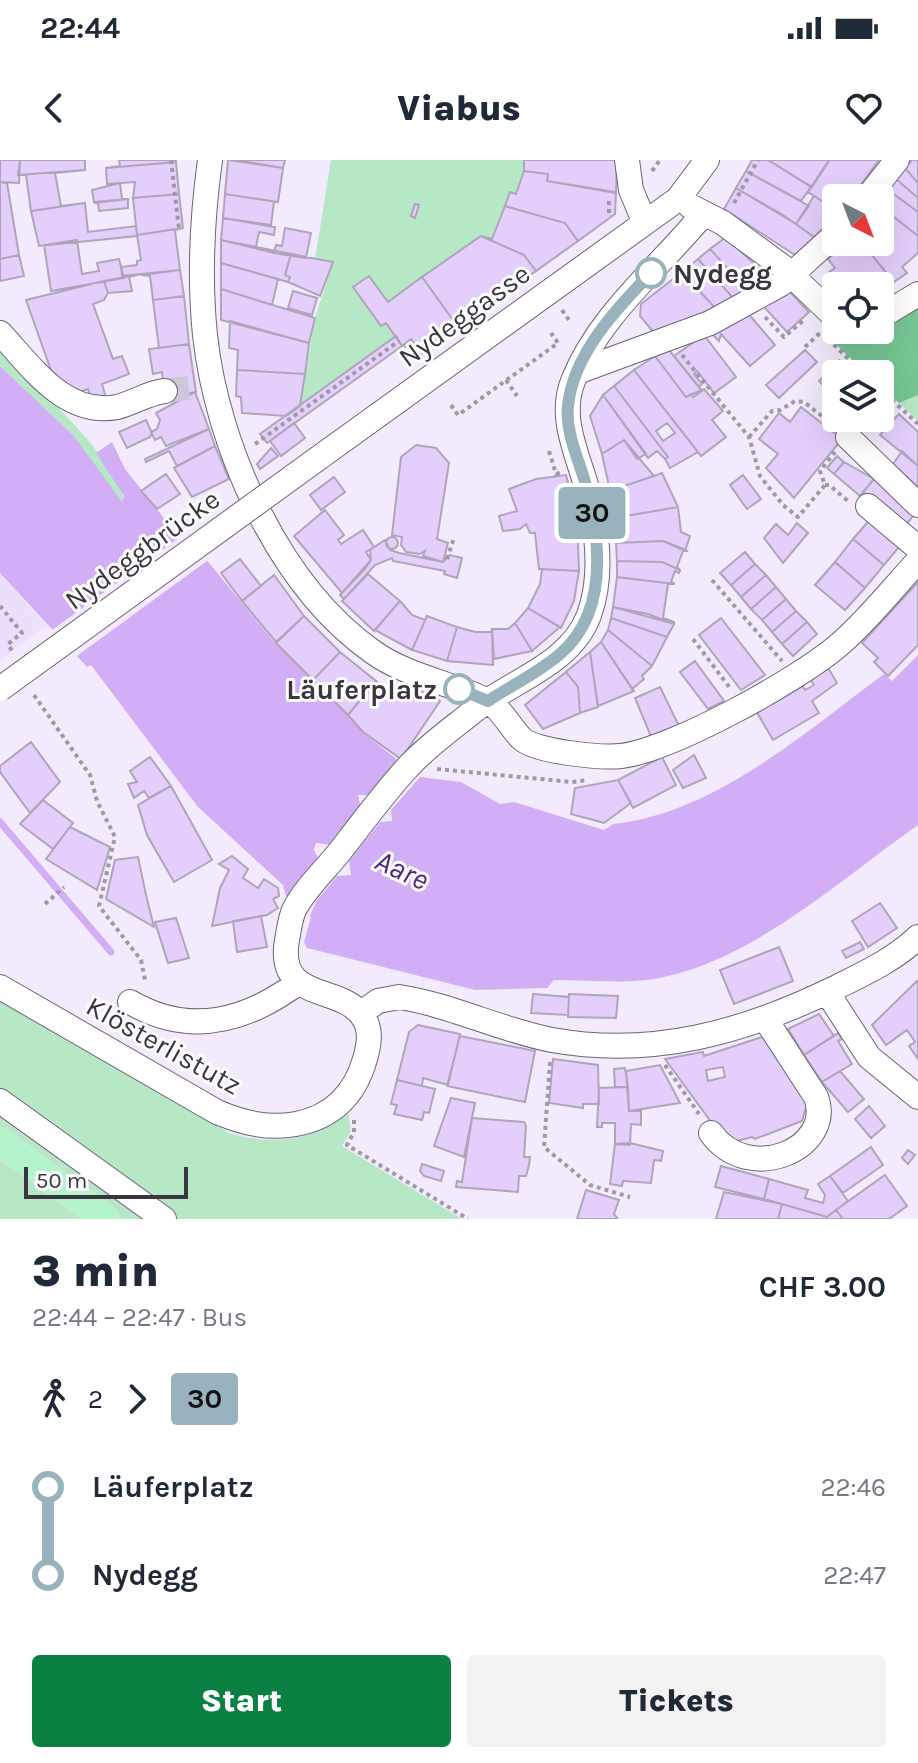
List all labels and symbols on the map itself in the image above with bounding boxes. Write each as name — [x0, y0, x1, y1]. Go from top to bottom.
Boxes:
north arrow — [822, 184, 894, 256]
street label: Nydeggasse — [392, 257, 536, 374]
place label: Nydegg — [673, 257, 772, 290]
marker: Nydegg — [636, 258, 666, 288]
street label: Nydeggbrücke — [59, 482, 226, 617]
line badge: 30 — [556, 487, 628, 539]
place label: Läuferplatz — [286, 673, 437, 706]
marker: Läuferplatz — [444, 674, 474, 704]
water label: Aare — [370, 842, 435, 898]
street label: Klösterlistutz — [80, 989, 247, 1102]
scale bar — [24, 1163, 188, 1199]

